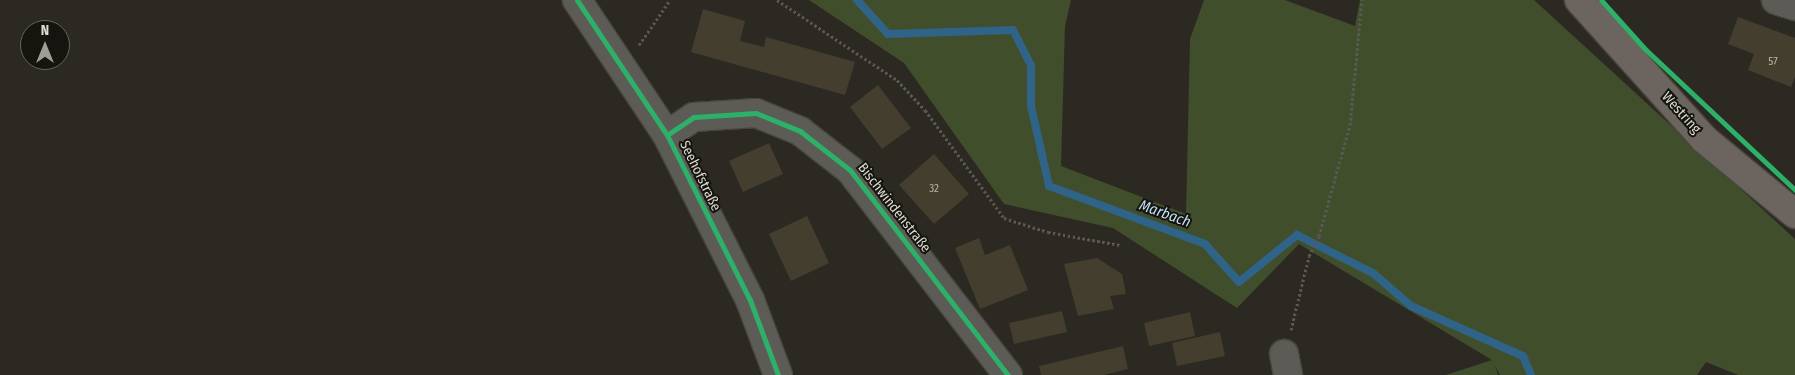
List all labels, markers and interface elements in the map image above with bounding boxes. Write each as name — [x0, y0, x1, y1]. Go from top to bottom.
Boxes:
north arrow — [20, 20, 70, 70]
text: N — [41, 22, 49, 39]
house number: 57 — [1768, 55, 1778, 69]
street label: Westring — [1658, 89, 1704, 137]
street label: Seehofstraße — [676, 138, 724, 214]
street label: Bischwindenstraße — [854, 160, 934, 256]
house number: 32 — [929, 182, 939, 196]
water label: Marbach — [1137, 196, 1193, 232]

